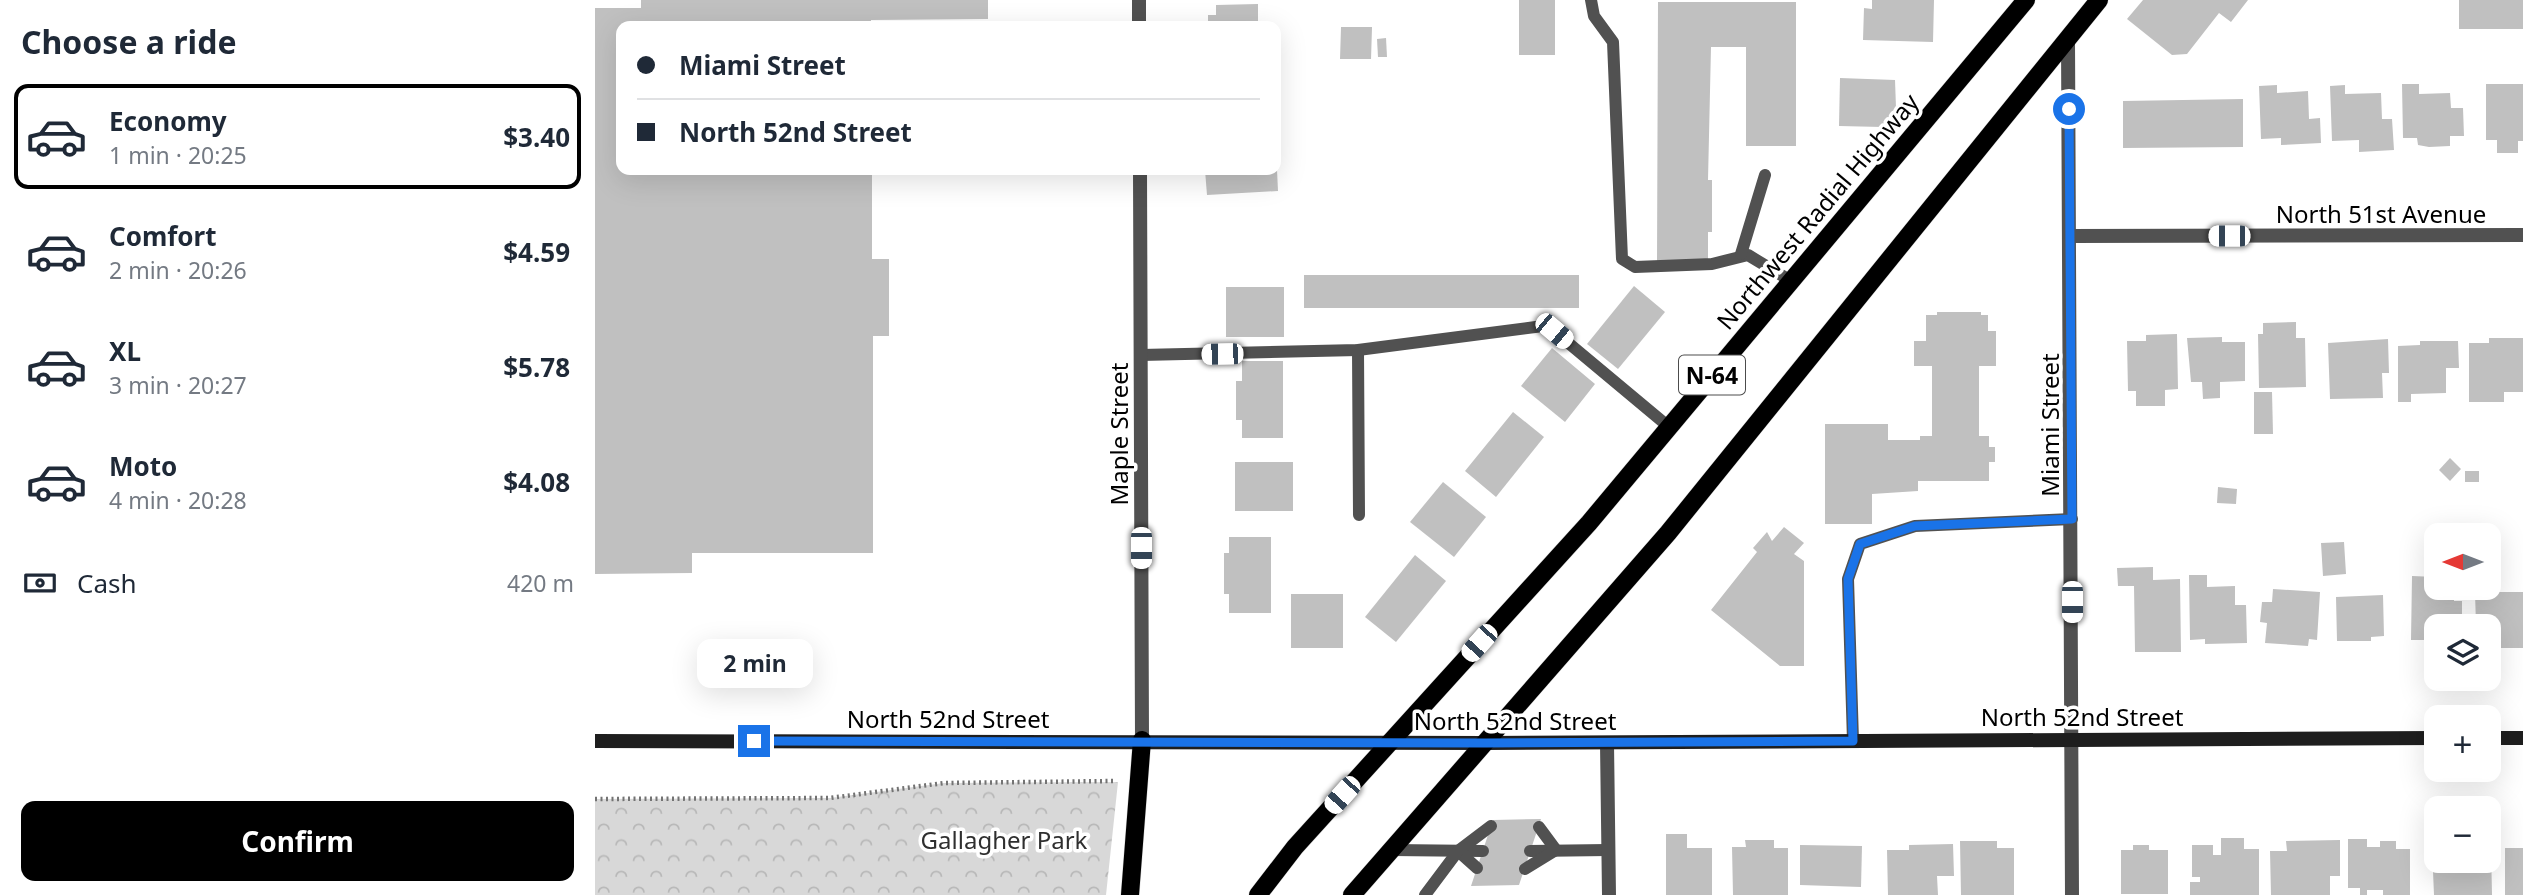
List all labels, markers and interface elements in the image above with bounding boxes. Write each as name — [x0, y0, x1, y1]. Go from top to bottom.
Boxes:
text: Choose a ride — [21, 20, 237, 63]
text: Miami Street — [679, 47, 846, 83]
street label: Northwest Radial Highway — [1708, 86, 1926, 336]
route start — [2053, 93, 2085, 125]
text: Economy — [109, 103, 227, 139]
icon: car — [25, 105, 88, 168]
text: North 52nd Street — [679, 114, 912, 150]
text: $3.40 — [503, 119, 570, 155]
text: 1 min · 20:25 — [109, 139, 247, 171]
street label: North 51st Avenue — [2276, 197, 2486, 230]
text: Comfort — [109, 218, 217, 254]
icon: car — [25, 220, 88, 283]
car — [2209, 226, 2251, 247]
text: $4.59 — [503, 234, 570, 270]
text: 2 min · 20:26 — [109, 254, 247, 286]
car — [1532, 309, 1577, 353]
text: XL — [109, 333, 141, 369]
icon: car — [25, 335, 88, 398]
car — [1201, 343, 1244, 365]
text: $5.78 — [503, 349, 570, 385]
street label: Miami Street — [2033, 353, 2066, 497]
road number: N-64 — [1679, 356, 1745, 394]
street label: Maple Street — [1102, 362, 1135, 505]
text: 3 min · 20:27 — [109, 369, 247, 401]
text: Moto — [109, 448, 177, 484]
icon: car — [25, 450, 88, 513]
text: $4.08 — [503, 464, 570, 500]
text: 4 min · 20:28 — [109, 484, 247, 516]
north arrow — [2424, 523, 2501, 600]
map controls — [2424, 523, 2501, 873]
car — [1131, 527, 1152, 569]
icon: cash — [21, 564, 59, 602]
text: Cash — [77, 565, 137, 601]
text: 420 m — [507, 567, 574, 599]
car — [2062, 581, 2083, 623]
button: layers — [2424, 614, 2501, 691]
car — [1458, 620, 1501, 666]
callout: 2 min — [696, 640, 812, 688]
text: 2 min — [723, 647, 787, 679]
street label: North 52nd Street — [1981, 700, 2184, 733]
street label: North 52nd Street — [847, 702, 1050, 735]
street label: North 52nd Street — [1414, 704, 1617, 737]
button: + — [2424, 705, 2501, 782]
route end — [738, 725, 770, 757]
car — [1321, 772, 1364, 818]
button: − — [2424, 796, 2501, 873]
button: Confirm — [21, 801, 574, 881]
park label: Gallagher Park — [921, 823, 1088, 856]

